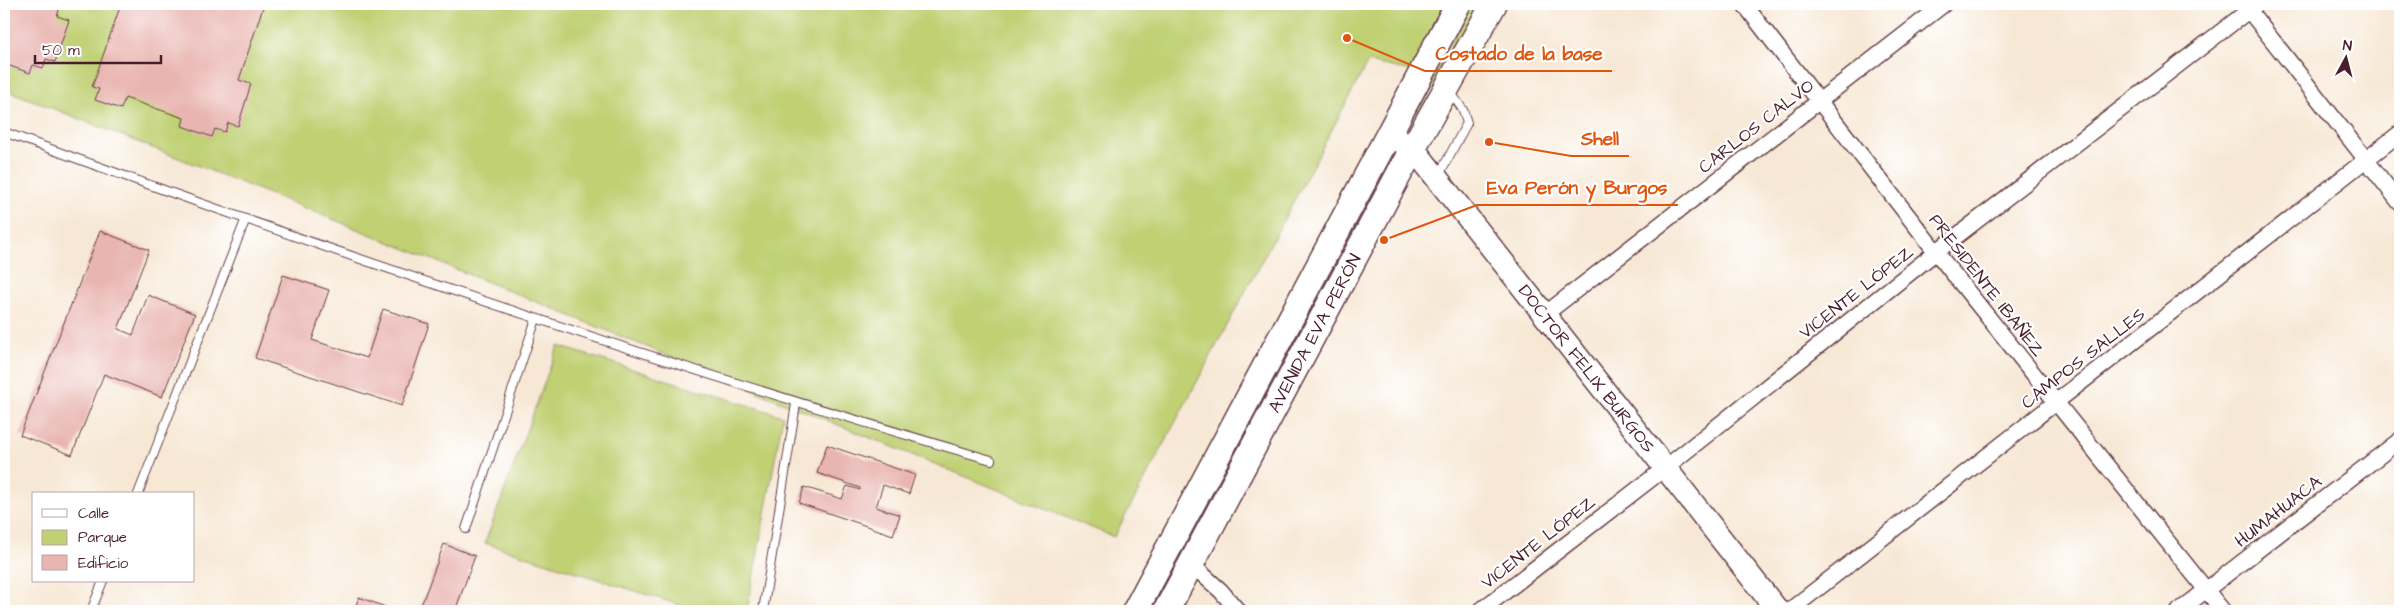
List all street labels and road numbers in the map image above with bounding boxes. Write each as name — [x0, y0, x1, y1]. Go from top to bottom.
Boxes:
street label: CARLOS CALVO — [1693, 73, 1819, 179]
street label: PRESIDENTE IBAÑEZ — [1923, 209, 2050, 362]
street label: VICENTE LÓPEZ — [1794, 240, 1919, 345]
street label: AVENIDA EVA PERÓN — [1262, 249, 1367, 417]
street label: DOCTOR FELIX BURGOS — [1512, 279, 1661, 458]
street label: CAMPOS SALLES — [2016, 302, 2151, 415]
street label: HUMAHUACA — [2230, 469, 2327, 553]
street label: VICENTE LÓPEZ — [1476, 490, 1601, 595]

